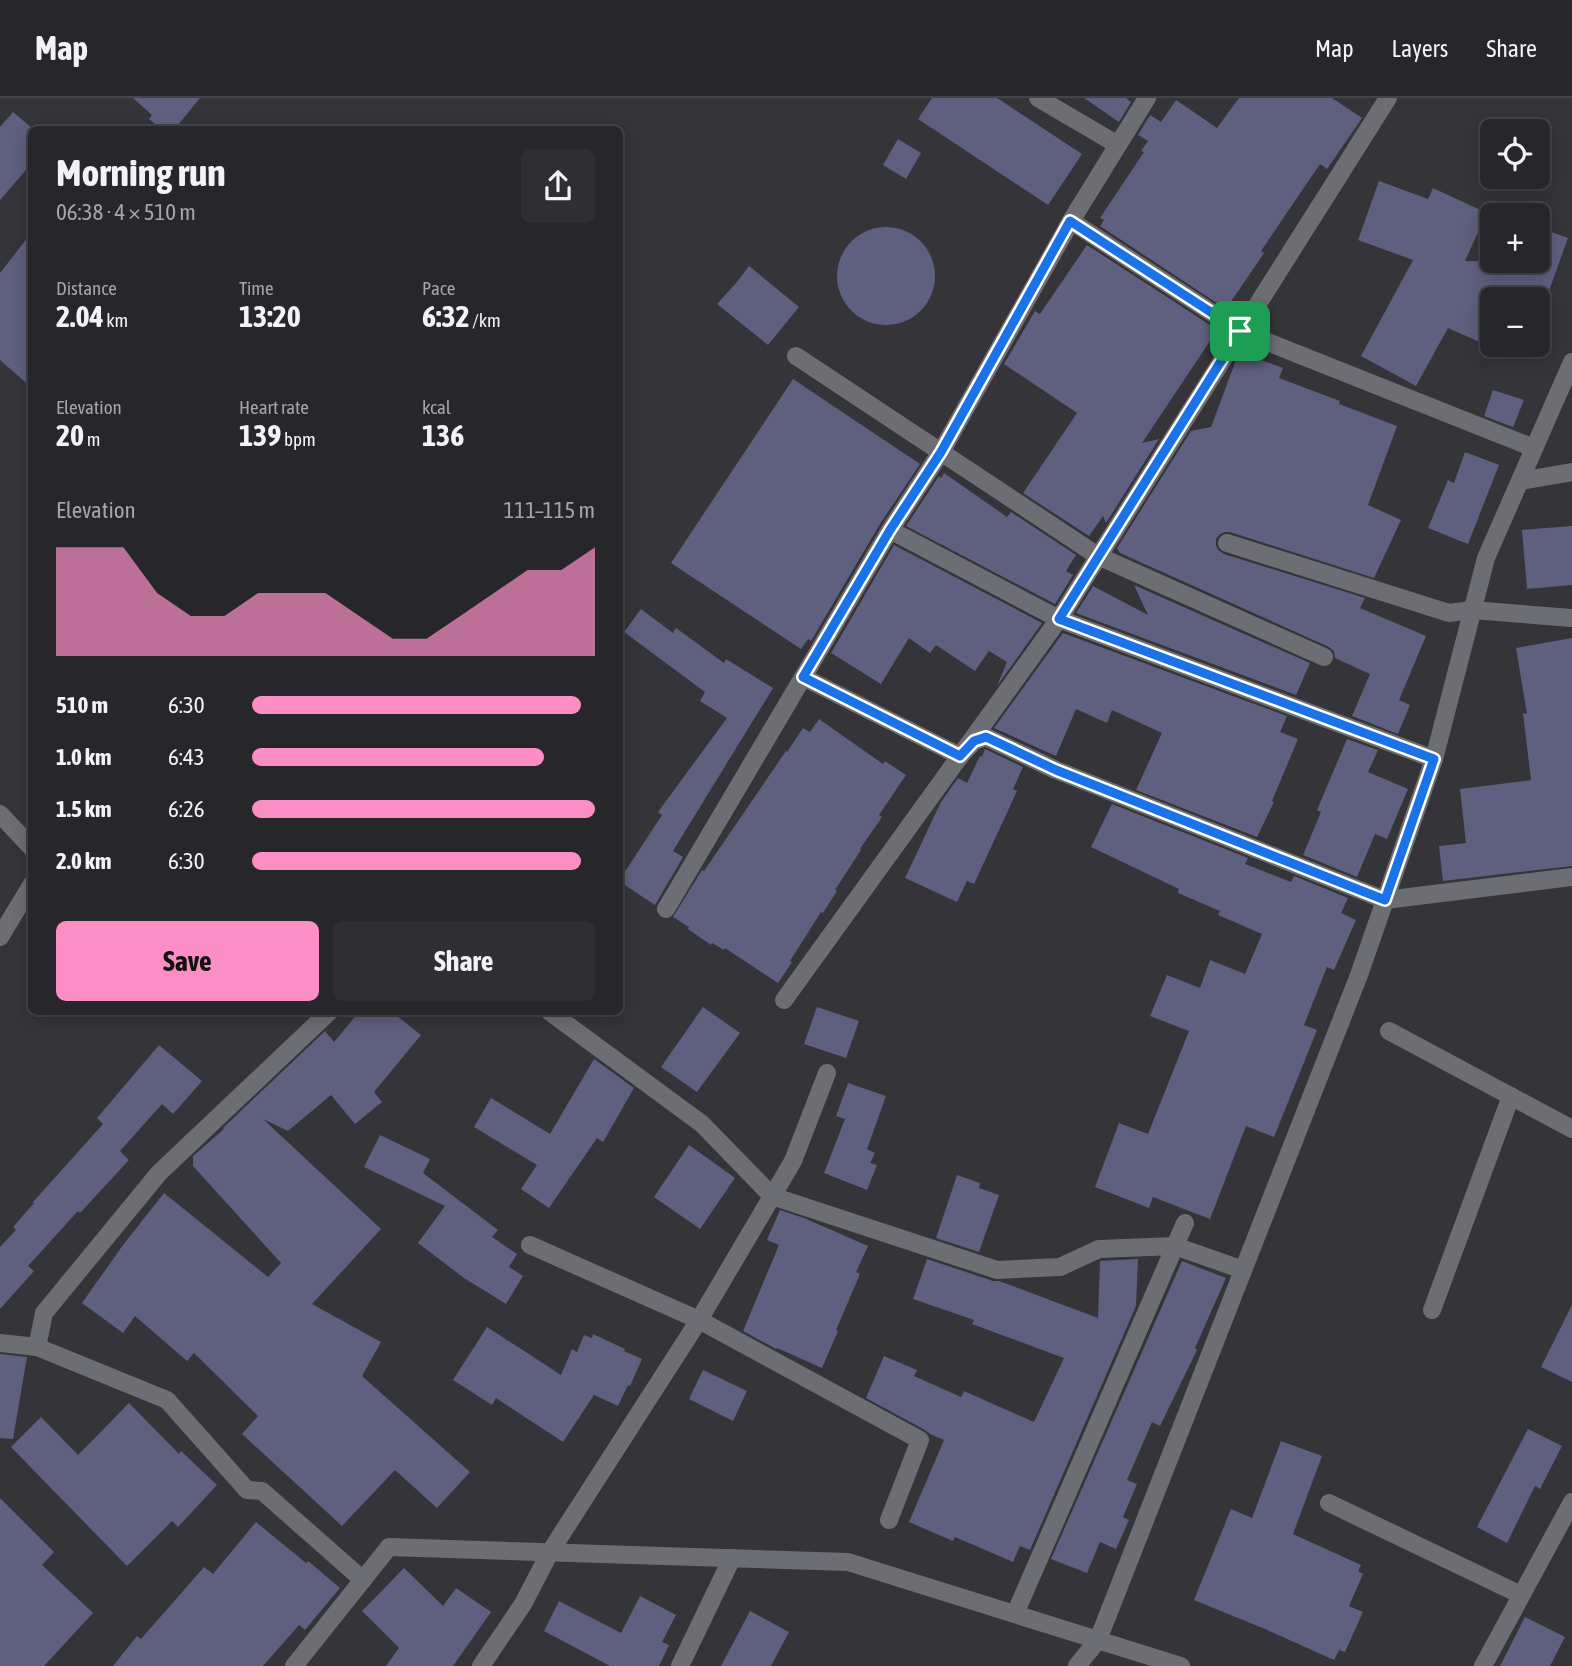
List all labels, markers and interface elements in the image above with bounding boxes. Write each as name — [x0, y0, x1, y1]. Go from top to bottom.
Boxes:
text: Map — [35, 29, 88, 67]
text: Map — [1315, 35, 1354, 62]
text: Layers — [1392, 35, 1448, 62]
text: Share — [1486, 35, 1537, 62]
map controls — [1480, 119, 1550, 357]
button: locate — [1480, 119, 1550, 189]
button: share — [521, 149, 595, 223]
text: Morning run — [56, 151, 226, 194]
text: 06:38 · 4 × 510 m — [56, 199, 196, 225]
button: + — [1480, 203, 1550, 273]
text: Distance — [56, 277, 117, 299]
text: Time — [239, 277, 274, 299]
text: Pace — [422, 277, 455, 299]
button: − — [1480, 287, 1550, 357]
text: 2.04 — [56, 299, 104, 333]
text: 13:20 — [239, 299, 301, 333]
text: 6:32 — [422, 299, 470, 333]
pin — [1210, 301, 1270, 361]
text: km — [104, 309, 128, 331]
text: /km — [470, 309, 501, 331]
icon: arrive — [1221, 312, 1259, 350]
text: Elevation — [56, 396, 122, 418]
text: Heart rate — [239, 396, 309, 418]
text: kcal — [422, 396, 451, 418]
text: 20 — [56, 418, 84, 452]
text: 139 — [239, 418, 281, 452]
text: 136 — [422, 418, 464, 452]
text: m — [84, 428, 101, 450]
text: bpm — [281, 428, 316, 450]
text: Elevation — [56, 497, 136, 523]
text: 111–115 m — [504, 497, 595, 523]
text: 510 m — [56, 692, 108, 718]
text: 6:30 — [168, 692, 205, 718]
text: 1.0 km — [56, 744, 112, 770]
text: 6:43 — [168, 744, 205, 770]
text: 1.5 km — [56, 796, 112, 822]
text: 6:26 — [168, 796, 205, 822]
text: 2.0 km — [56, 848, 112, 874]
text: 6:30 — [168, 848, 205, 874]
button: Save — [56, 921, 319, 1001]
button: Share — [333, 921, 595, 1001]

